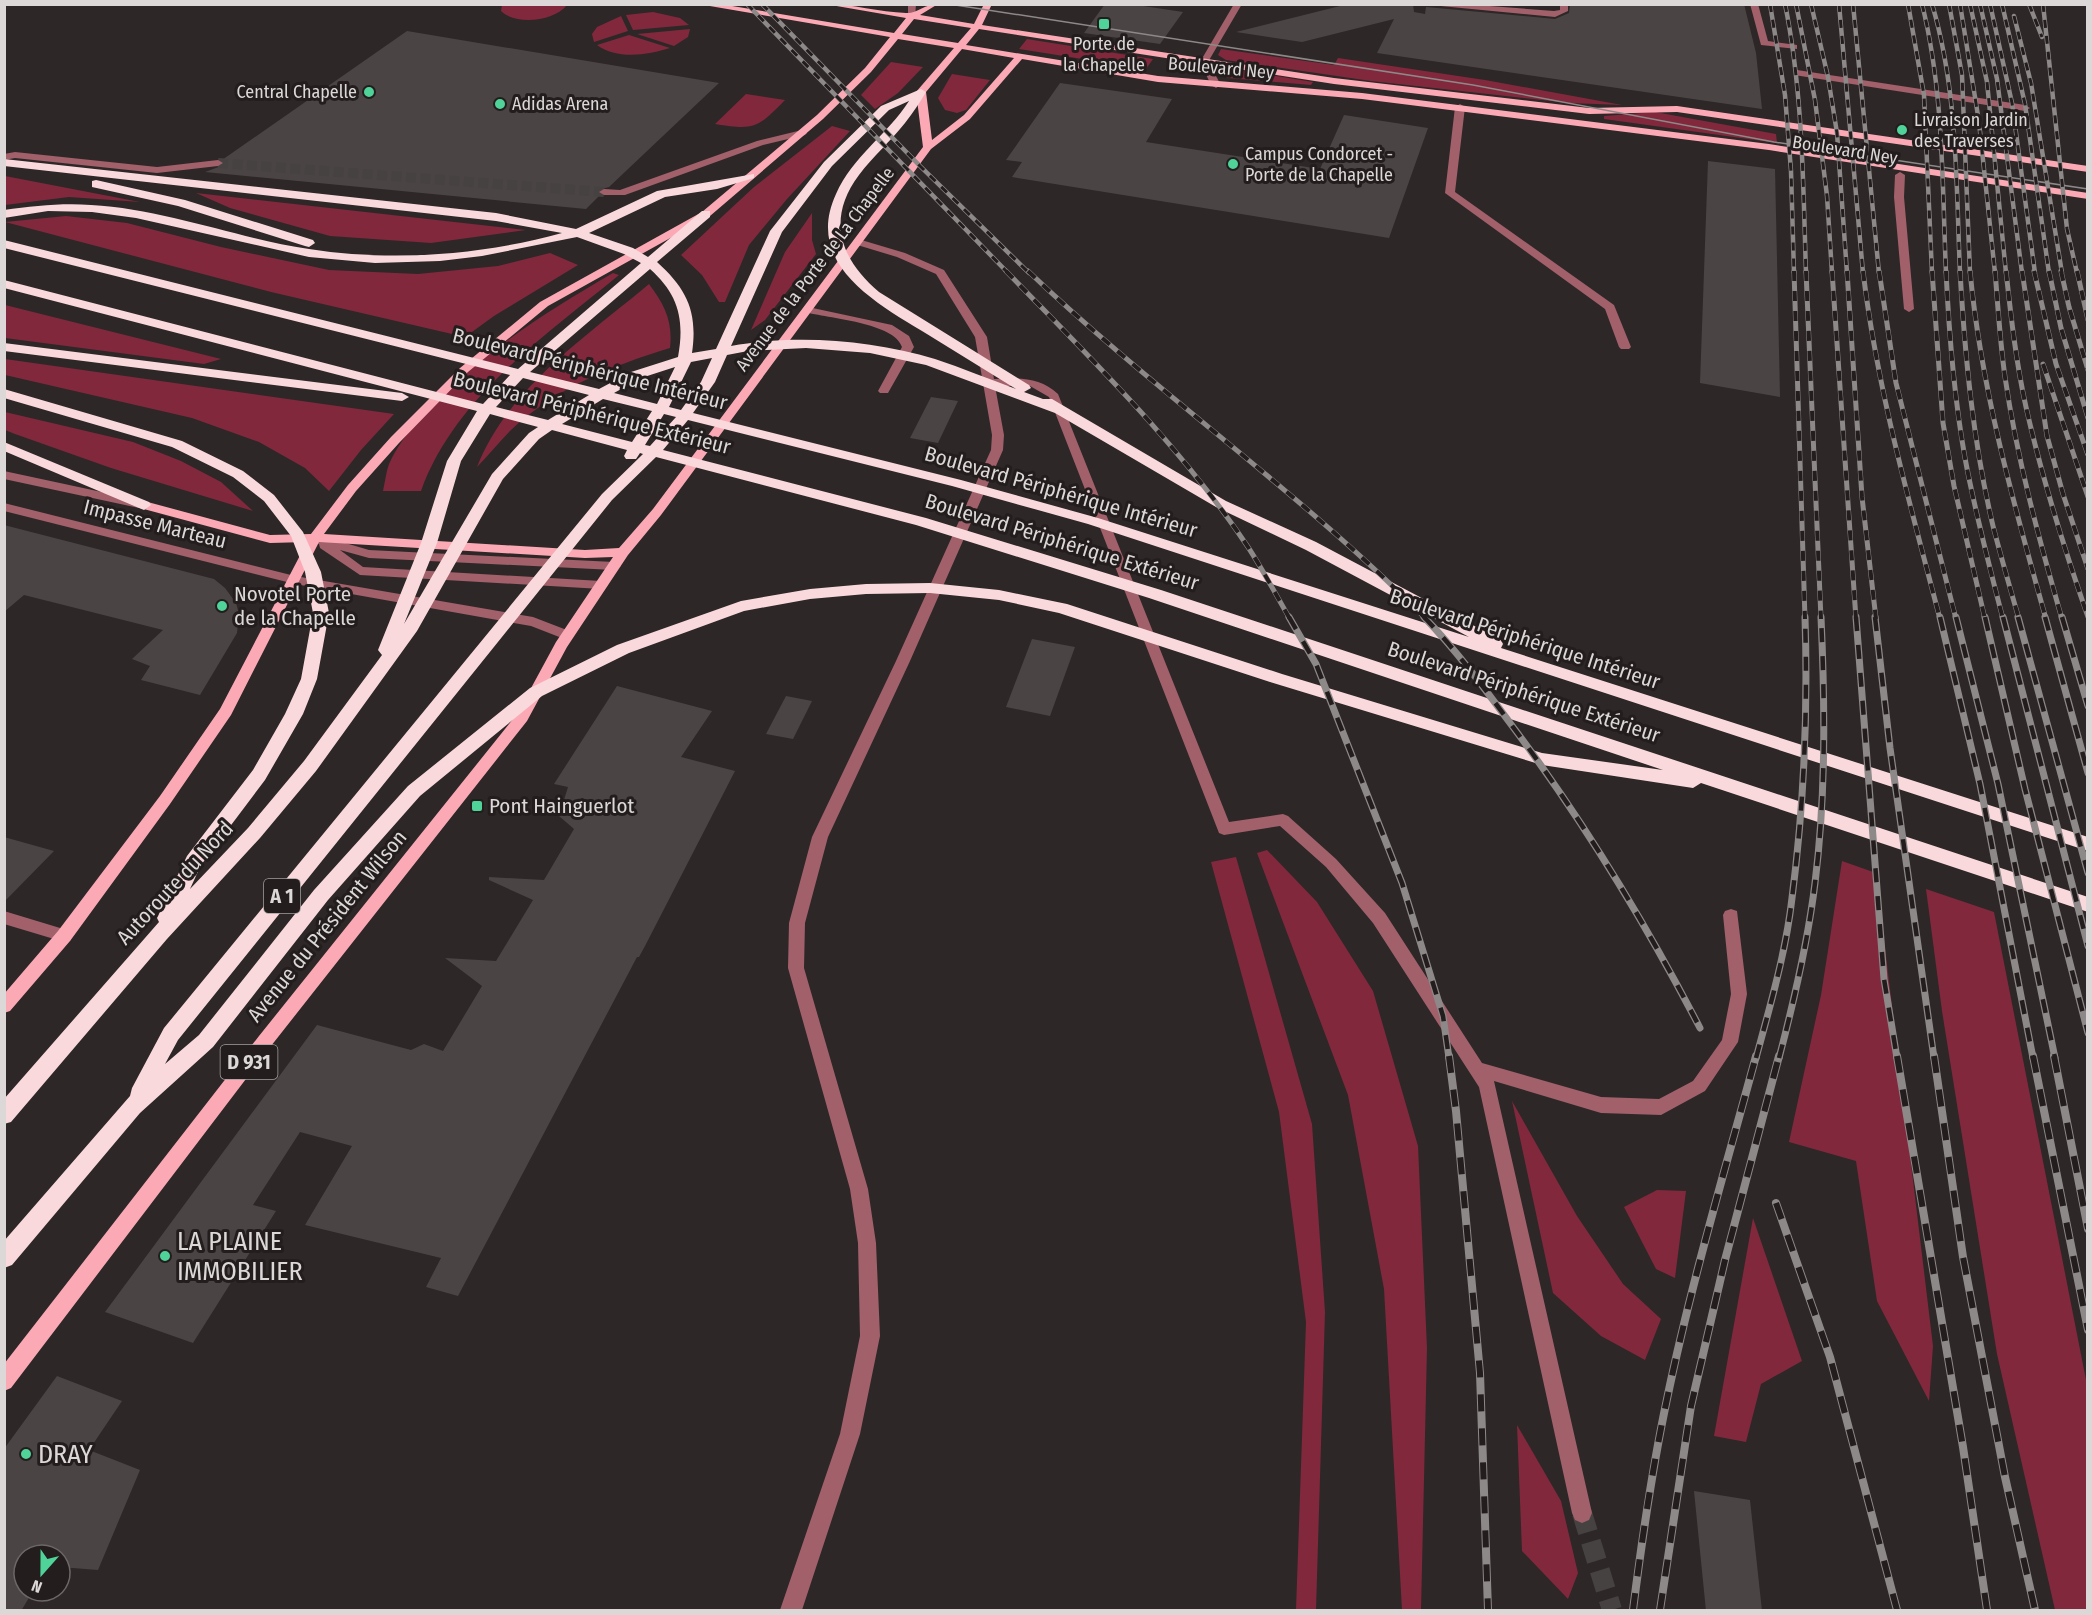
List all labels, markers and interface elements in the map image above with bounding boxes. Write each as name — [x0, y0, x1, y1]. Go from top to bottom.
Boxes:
marker: Porte de la Chapelle — [1097, 17, 1111, 31]
place label: Porte de la Chapelle — [1063, 33, 1145, 76]
street label: Boulevard Ney — [1167, 52, 1275, 84]
place label: Central Chapelle — [237, 81, 357, 103]
marker: Central Chapelle — [362, 85, 376, 99]
place label: Adidas Arena — [512, 93, 609, 115]
marker: Adidas Arena — [493, 97, 507, 111]
place label: Livraison Jardin des Traverses — [1914, 109, 2028, 152]
marker: Livraison Jardin des Traverses — [1895, 123, 1909, 137]
street label: Boulevard Ney — [1791, 131, 1899, 169]
place label: Campus Condorcet - Porte de la Chapelle — [1245, 143, 1393, 186]
marker: Campus Condorcet - Porte de la Chapelle — [1226, 157, 1240, 171]
street label: Avenue de la Porte de La Chapelle — [731, 163, 899, 375]
street label: Boulevard Périphérique Intérieur — [450, 322, 731, 416]
street label: Boulevard Périphérique Extérieur — [451, 366, 734, 460]
street label: Boulevard Périphérique Intérieur — [922, 441, 1201, 544]
street label: Boulevard Périphérique Extérieur — [922, 488, 1203, 596]
street label: Impasse Marteau — [81, 494, 229, 554]
place label: Novotel Porte de la Chapelle — [234, 581, 356, 631]
street label: Boulevard Périphérique Intérieur — [1387, 583, 1664, 695]
marker: Novotel Porte de la Chapelle — [215, 599, 229, 613]
street label: Boulevard Périphérique Extérieur — [1384, 636, 1664, 749]
place label: Pont Hainguerlot — [489, 793, 634, 819]
marker: Pont Hainguerlot — [470, 799, 484, 813]
street label: Autoroute du Nord — [111, 816, 239, 950]
street label: Avenue du Président Wilson — [242, 825, 412, 1027]
road number: A 1 — [264, 879, 300, 913]
road number: D 931 — [220, 1045, 278, 1079]
place label: LA PLAINE IMMOBILIER — [177, 1226, 303, 1287]
marker: LA PLAINE IMMOBILIER — [158, 1249, 172, 1263]
place label: DRAY — [38, 1439, 93, 1470]
marker: DRAY — [19, 1447, 33, 1461]
north arrow — [12, 1543, 72, 1603]
text: N — [29, 1576, 45, 1597]

